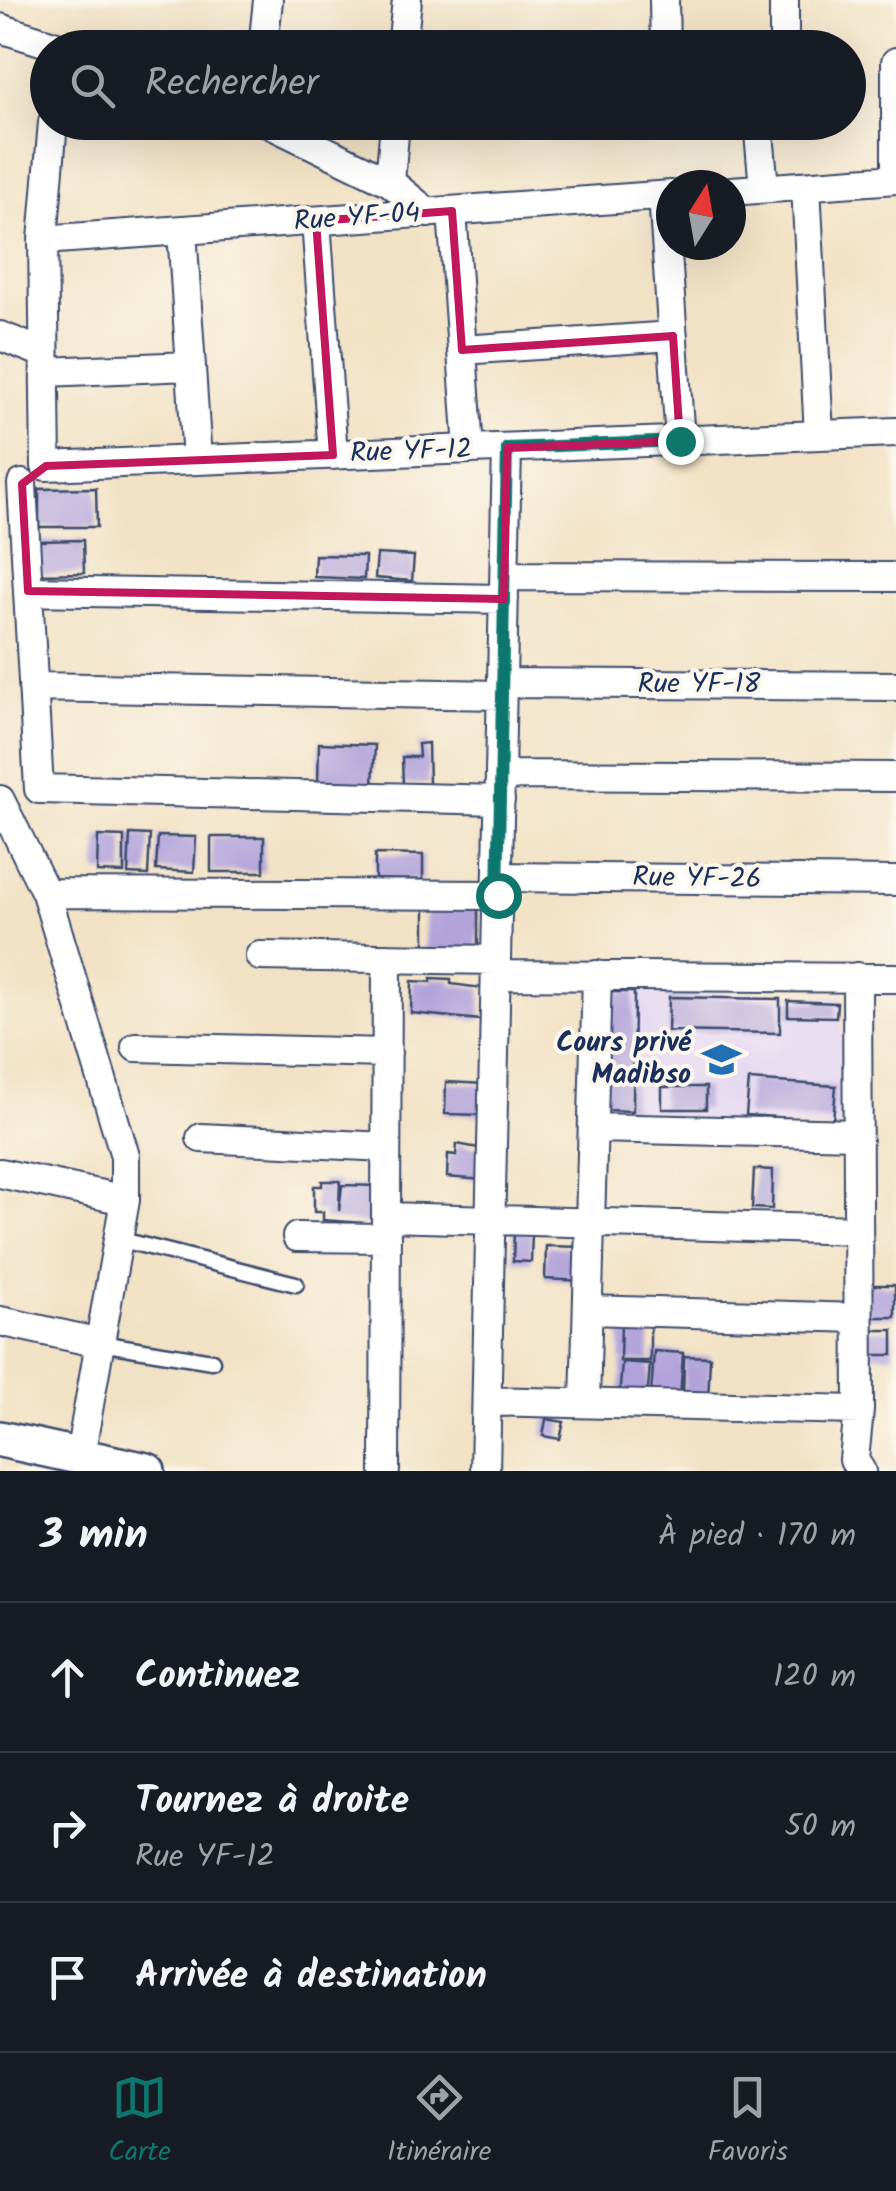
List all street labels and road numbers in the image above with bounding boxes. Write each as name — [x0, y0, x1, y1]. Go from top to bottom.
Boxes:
street label: Rue YF-04 — [292, 191, 422, 245]
street label: Rue YF-12 — [349, 427, 473, 477]
street label: Rue YF-18 — [638, 662, 761, 707]
street label: Rue YF-26 — [632, 855, 762, 903]

